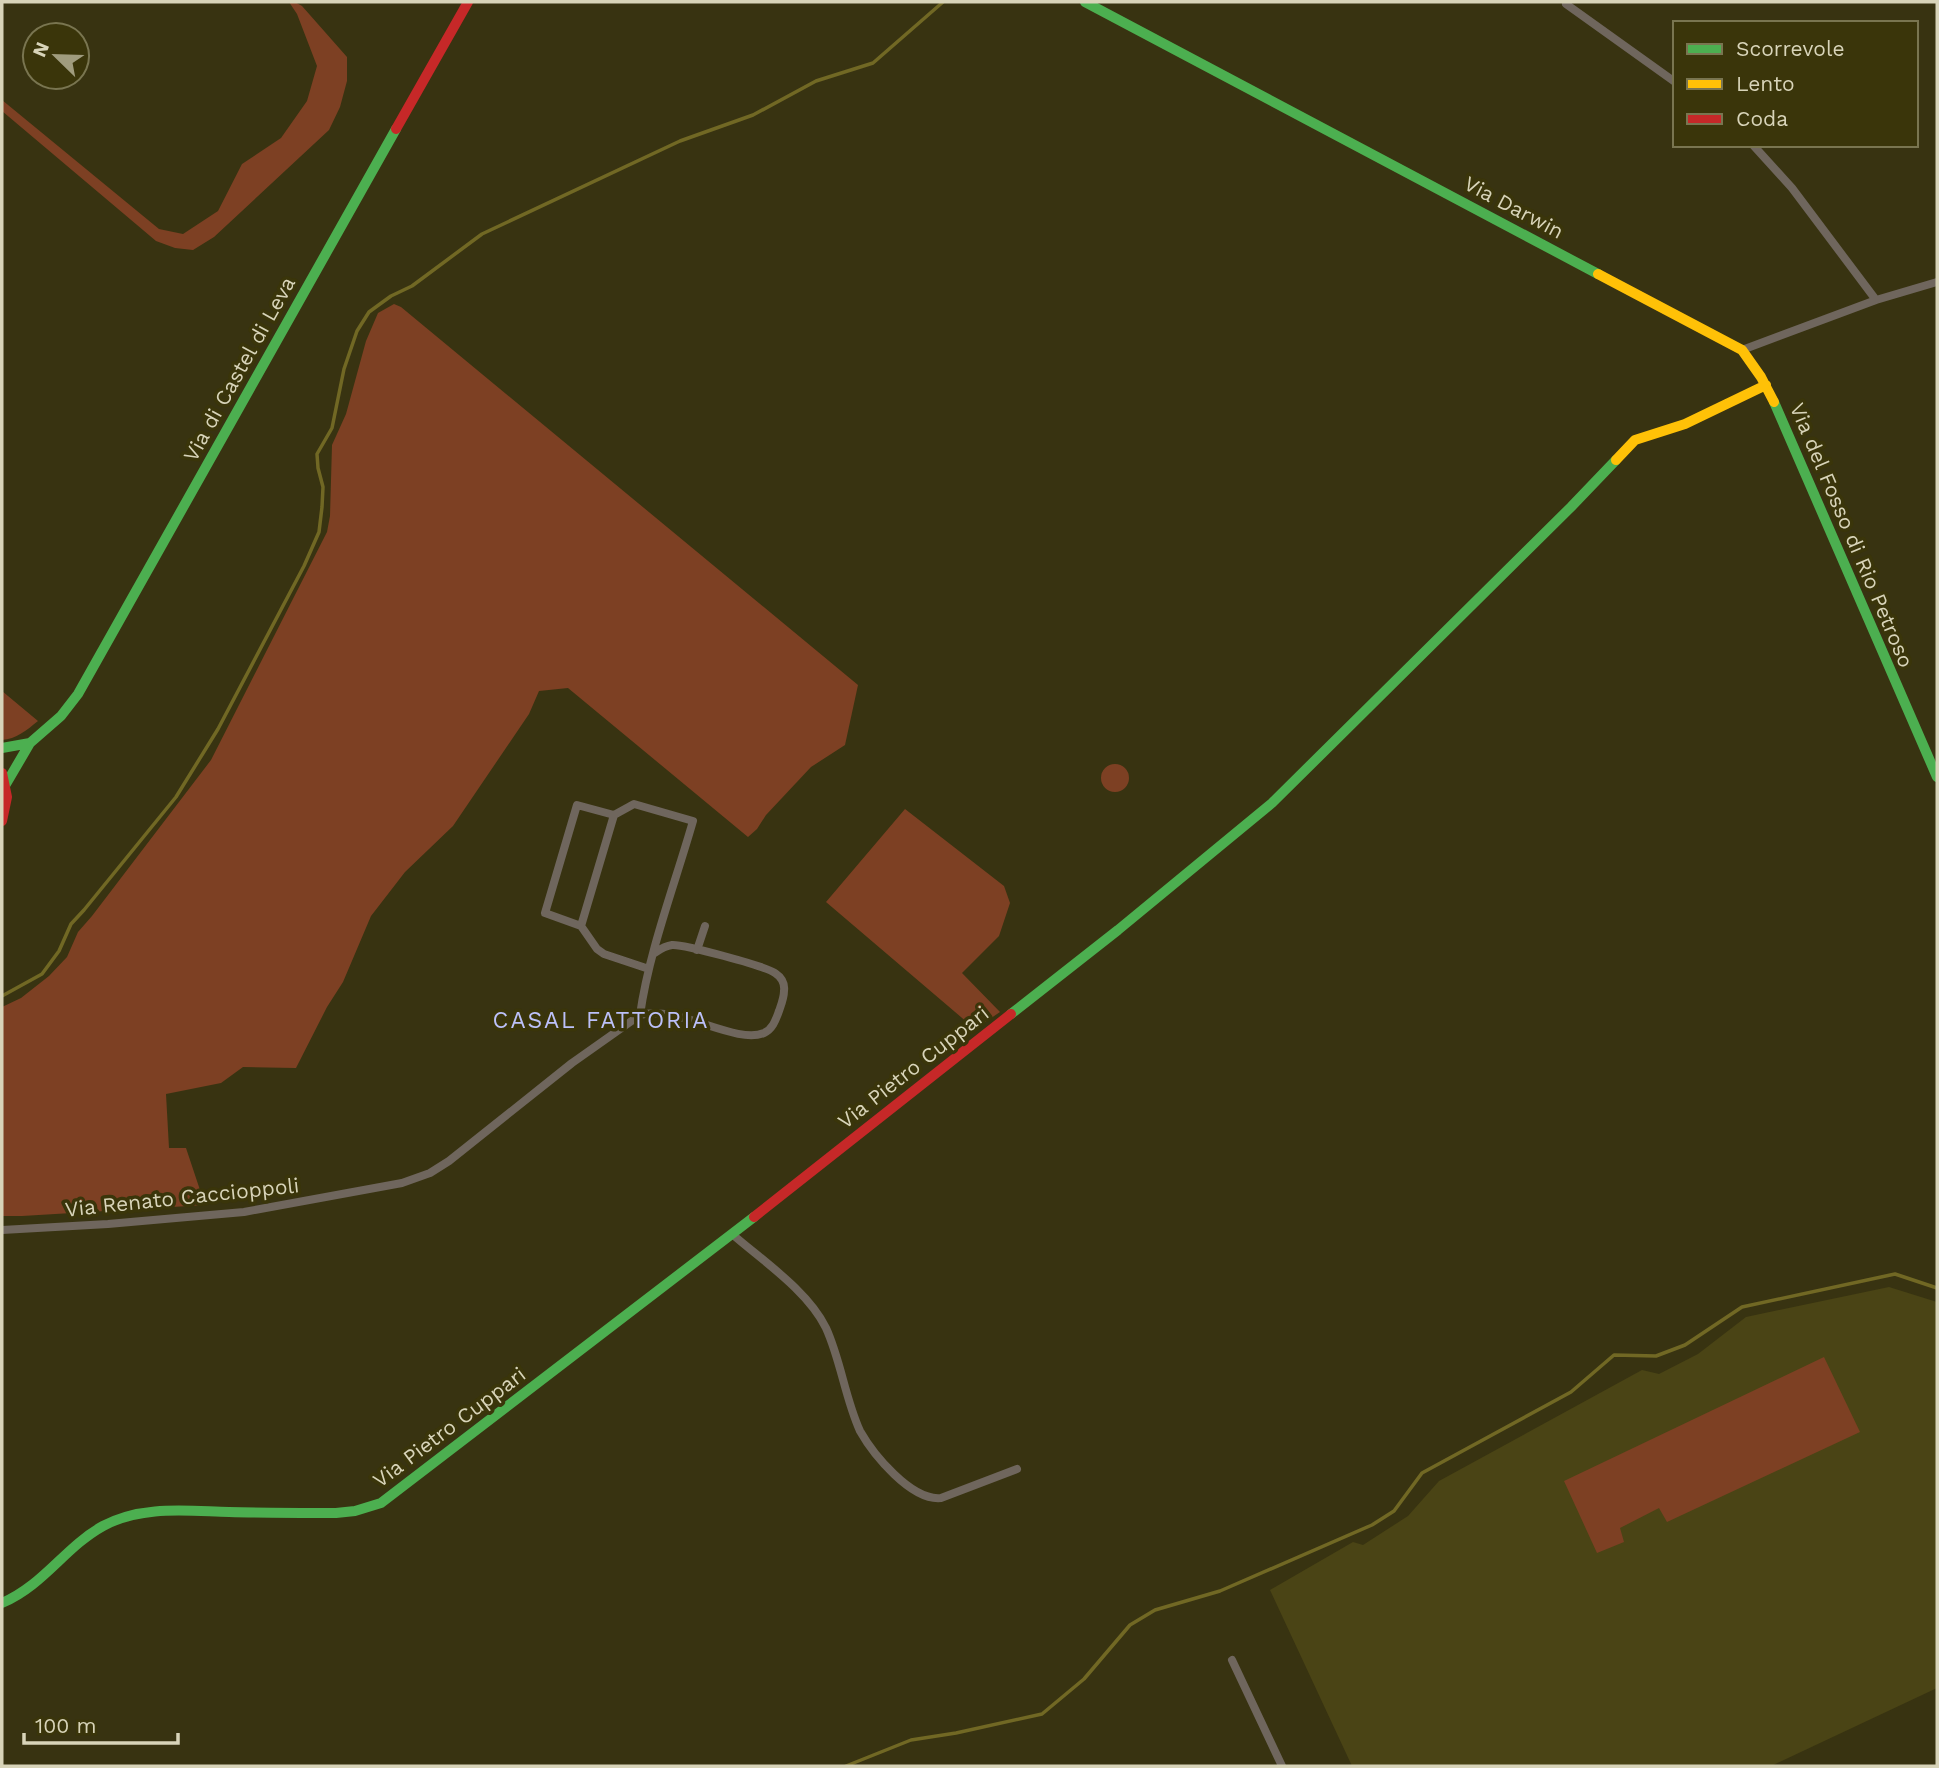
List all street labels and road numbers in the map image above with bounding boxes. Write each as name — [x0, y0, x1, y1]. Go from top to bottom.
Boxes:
street label: Via Darwin — [1460, 170, 1568, 244]
street label: Via di Castel di Leva — [178, 272, 300, 466]
street label: Via del Fosso di Rio Petroso — [1785, 399, 1919, 671]
street label: Via Pietro Cuppari — [833, 1000, 993, 1134]
street label: Via Renato Caccioppoli — [64, 1172, 300, 1222]
street label: Via Pietro Cuppari — [368, 1362, 530, 1492]

